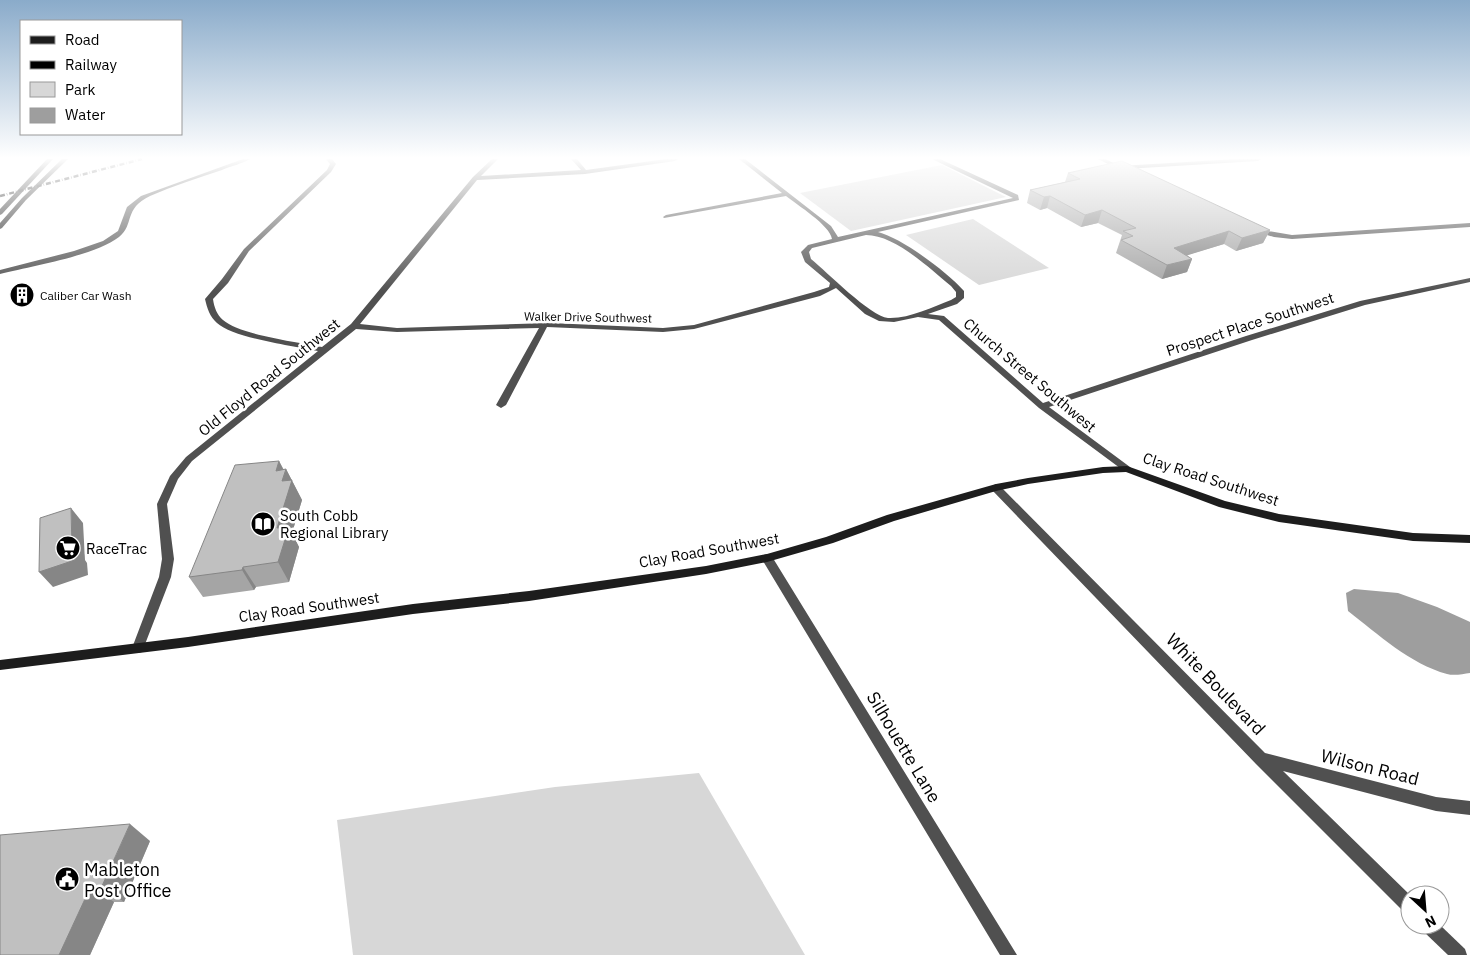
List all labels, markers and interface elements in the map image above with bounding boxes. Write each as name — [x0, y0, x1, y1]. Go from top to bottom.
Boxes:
legend — [20, 20, 182, 135]
text: Road — [65, 30, 100, 49]
text: Railway — [65, 55, 118, 74]
text: Park — [65, 80, 95, 99]
text: Water — [65, 105, 106, 124]
building icon: Caliber Car Wash — [9, 282, 35, 308]
place label: Caliber Car Wash — [40, 288, 132, 303]
street label: Prospect Place Southwest — [1164, 288, 1336, 360]
street label: Walker Drive Southwest — [524, 308, 652, 326]
street label: Old Floyd Road Southwest — [194, 314, 344, 440]
street label: Church Street Southwest — [960, 314, 1100, 436]
street label: Clay Road Southwest — [1141, 448, 1281, 510]
place label: South Cobb Regional Library — [280, 506, 389, 542]
library icon: South Cobb Regional Library — [250, 511, 276, 537]
street label: Clay Road Southwest — [637, 528, 781, 572]
supermarket icon: RaceTrac — [55, 535, 81, 561]
place label: RaceTrac — [86, 539, 147, 558]
street label: Clay Road Southwest — [237, 588, 381, 626]
street label: White Boulevard — [1162, 628, 1270, 740]
street label: Silhouette Lane — [862, 687, 946, 807]
street label: Wilson Road — [1319, 744, 1421, 790]
place label: Mableton Post Office — [84, 858, 172, 902]
public building icon: Mableton Post Office — [54, 866, 80, 892]
north arrow — [1400, 885, 1450, 935]
text: N — [1422, 911, 1439, 932]

